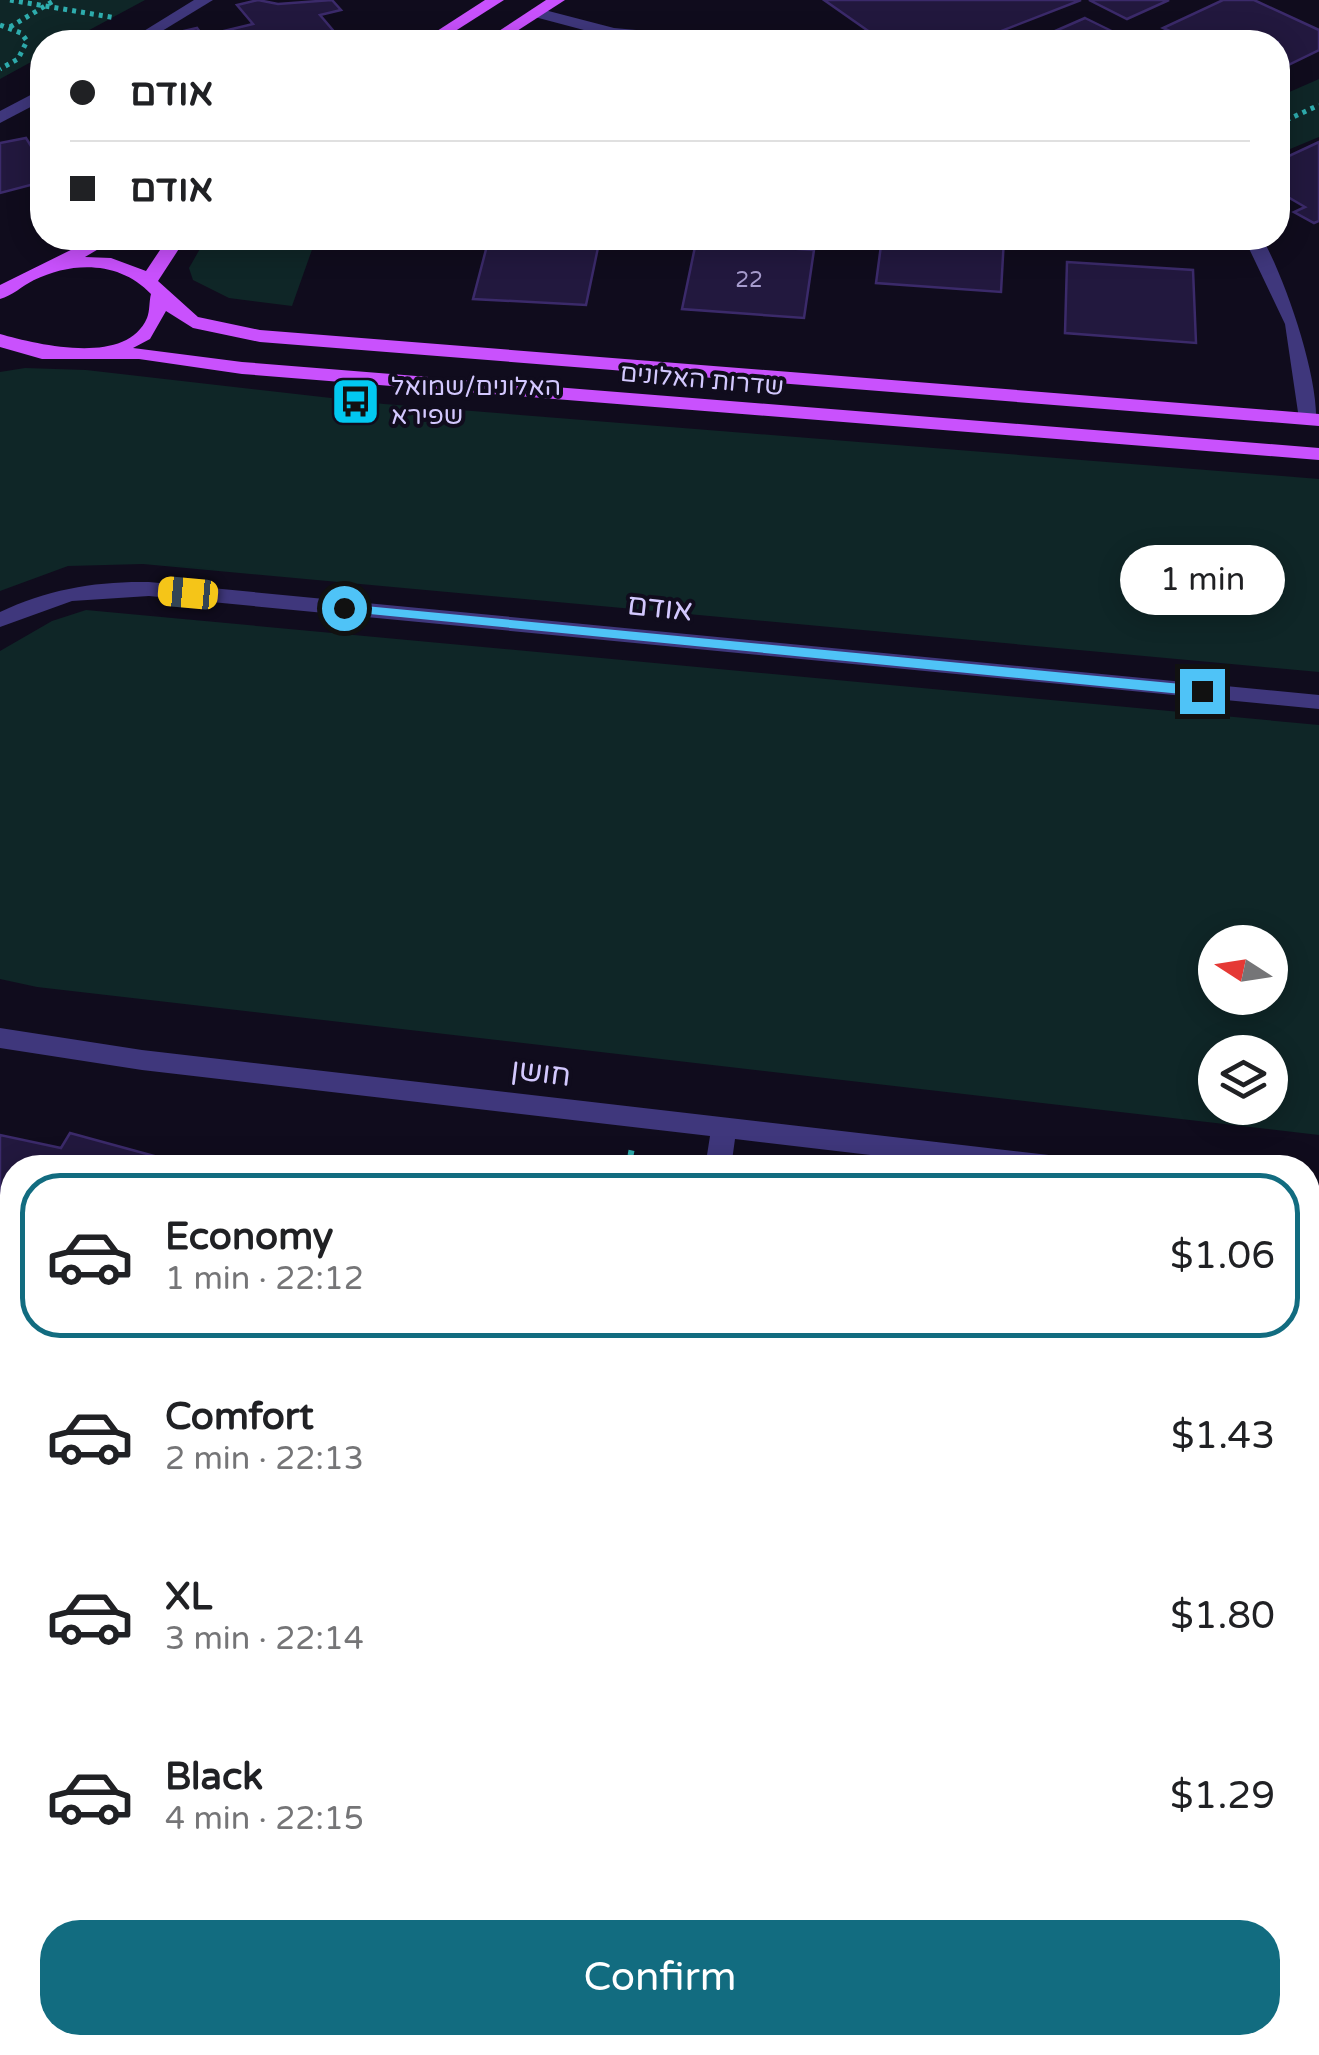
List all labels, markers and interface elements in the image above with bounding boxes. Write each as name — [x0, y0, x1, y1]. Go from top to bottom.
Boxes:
text: אודם — [130, 70, 213, 116]
text: אודם — [130, 166, 213, 212]
house number: 22 — [735, 267, 763, 293]
street label: שדרות האלונים — [619, 358, 785, 402]
place label: האלונים/שמואל שפירא — [391, 372, 561, 431]
bus stop icon: האלונים/שמואל שפירא — [330, 375, 382, 427]
callout: 1 min — [1120, 546, 1284, 616]
text: 1 min — [1160, 561, 1245, 599]
car — [157, 575, 219, 611]
route start — [322, 586, 367, 631]
street label: אודם — [625, 586, 695, 630]
route end — [1180, 669, 1225, 714]
north arrow — [1198, 925, 1288, 1015]
map controls — [1198, 925, 1288, 1125]
button: layers — [1198, 1035, 1288, 1125]
street label: חושן — [509, 1051, 573, 1095]
icon: car — [45, 1211, 135, 1301]
text: Economy — [165, 1214, 333, 1260]
text: $1.06 — [1170, 1233, 1275, 1279]
text: 1 min · 22:12 — [165, 1260, 364, 1298]
icon: car — [45, 1391, 135, 1481]
text: Comfort — [165, 1394, 314, 1440]
text: $1.43 — [1171, 1413, 1275, 1459]
text: 2 min · 22:13 — [165, 1440, 364, 1478]
icon: car — [45, 1571, 135, 1661]
text: XL — [165, 1574, 212, 1620]
text: $1.80 — [1170, 1593, 1275, 1639]
text: 3 min · 22:14 — [165, 1620, 364, 1658]
icon: car — [45, 1751, 135, 1841]
text: Black — [165, 1754, 263, 1800]
text: $1.29 — [1170, 1773, 1275, 1819]
text: 4 min · 22:15 — [165, 1800, 364, 1838]
button: Confirm — [40, 1920, 1280, 2035]

